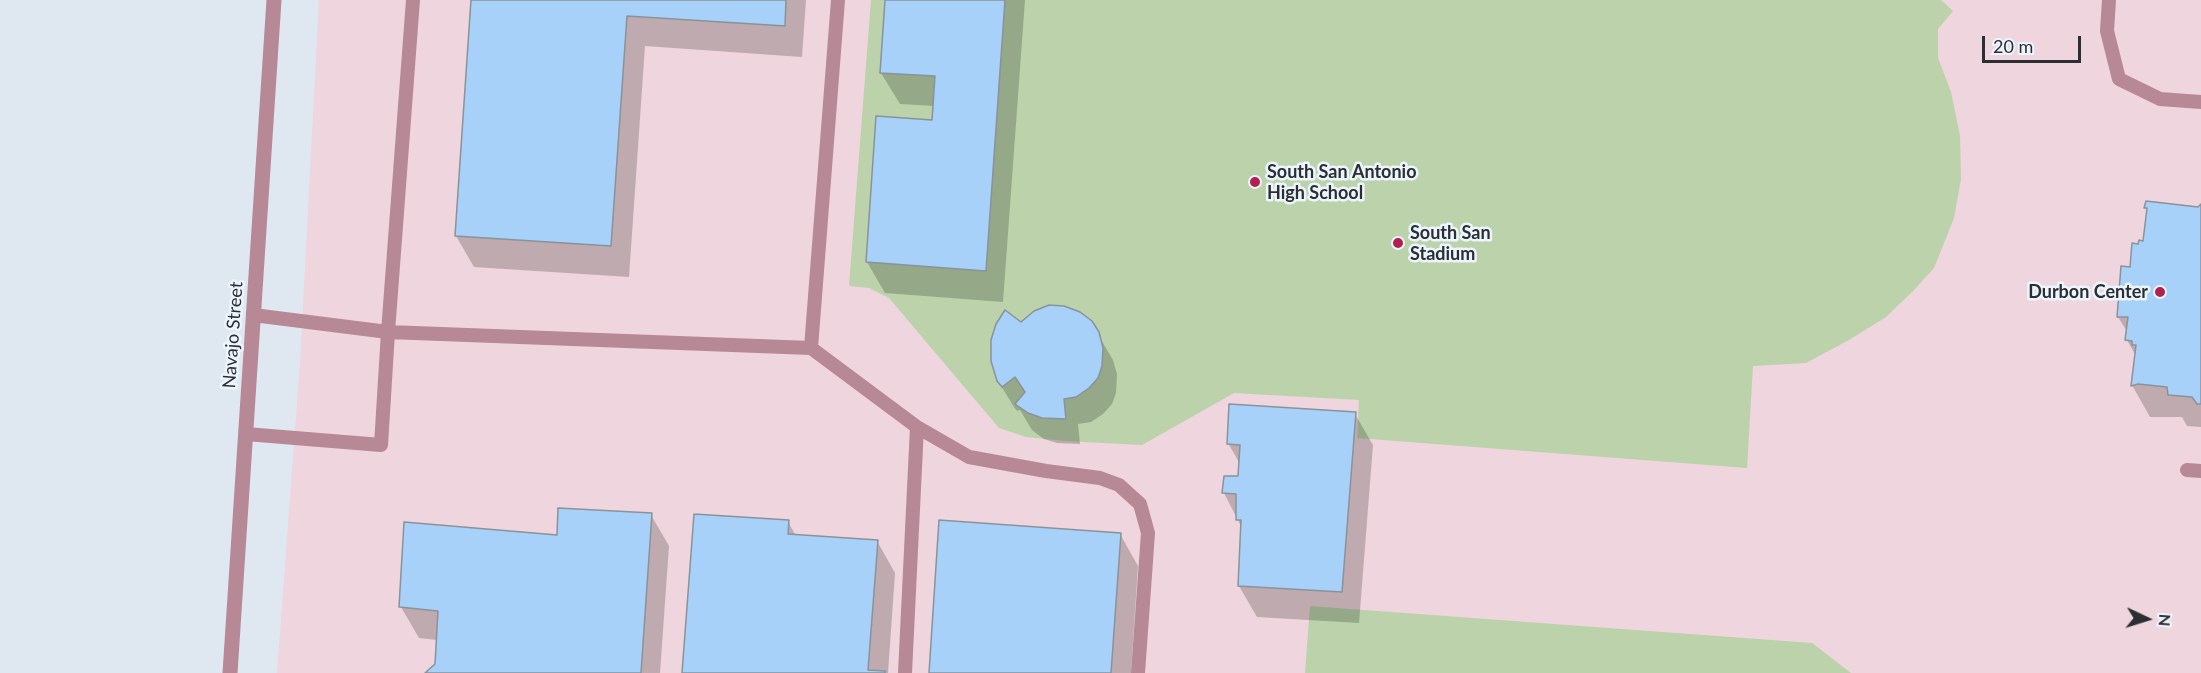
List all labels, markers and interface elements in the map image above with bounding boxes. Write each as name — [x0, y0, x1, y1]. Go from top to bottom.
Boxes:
scale bar — [1985, 24, 2084, 62]
text: 20 m — [1993, 35, 2033, 57]
place label: South San Antonio High School — [1267, 161, 1417, 204]
marker: South San Antonio High School — [1248, 175, 1262, 189]
place label: South San Stadium — [1410, 222, 1491, 264]
marker: South San Stadium — [1391, 236, 1405, 250]
street label: Navajo Street — [219, 281, 247, 389]
place label: Durbon Center — [2028, 281, 2148, 303]
marker: Durbon Center — [2153, 285, 2167, 299]
north arrow — [2117, 589, 2177, 649]
text: N — [2156, 613, 2175, 627]

